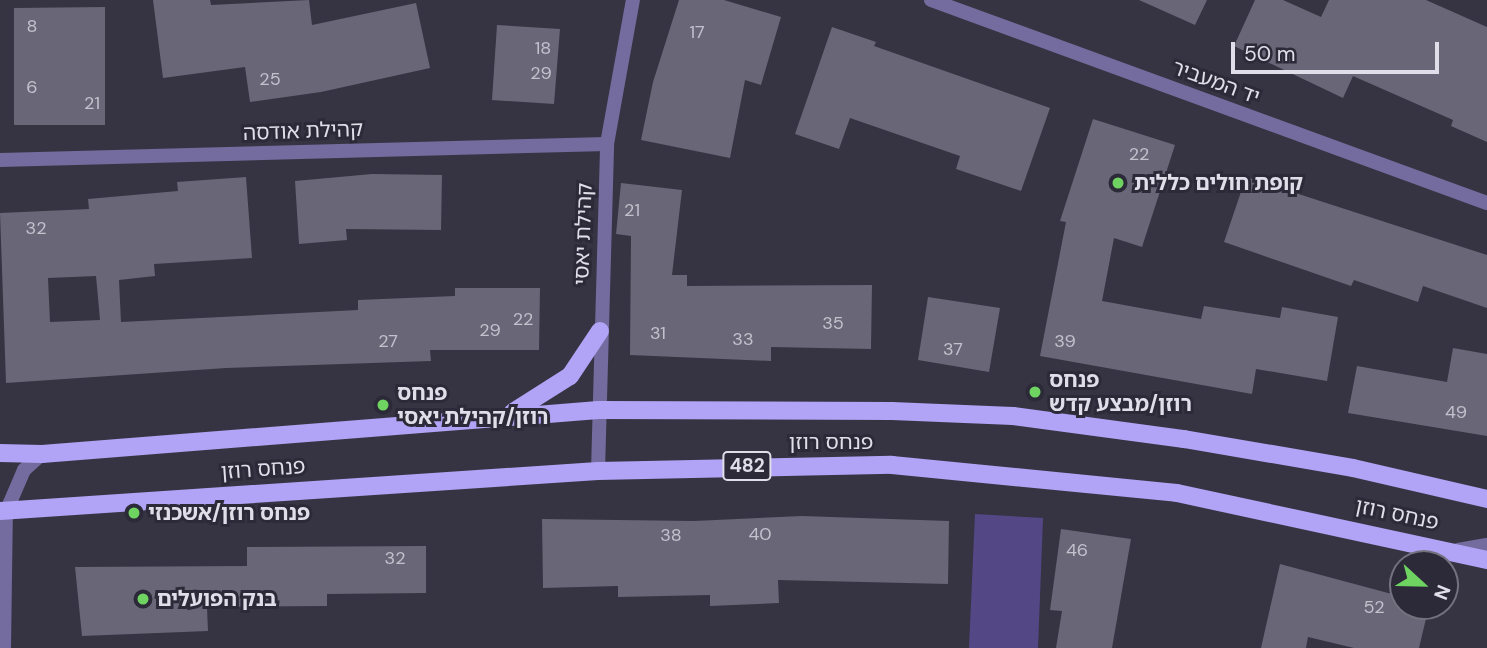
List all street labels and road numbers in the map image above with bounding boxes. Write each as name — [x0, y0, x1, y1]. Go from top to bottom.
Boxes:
street label: יד המעביר — [1169, 55, 1263, 109]
street label: קהילת אודסה — [242, 116, 364, 146]
street label: קהילת יאסי — [569, 182, 597, 286]
street label: פנחס רוזן — [789, 429, 873, 455]
road number: 482 — [721, 450, 773, 481]
street label: פנחס רוזן — [220, 453, 306, 485]
street label: פנחס רוזן — [1353, 493, 1441, 535]

